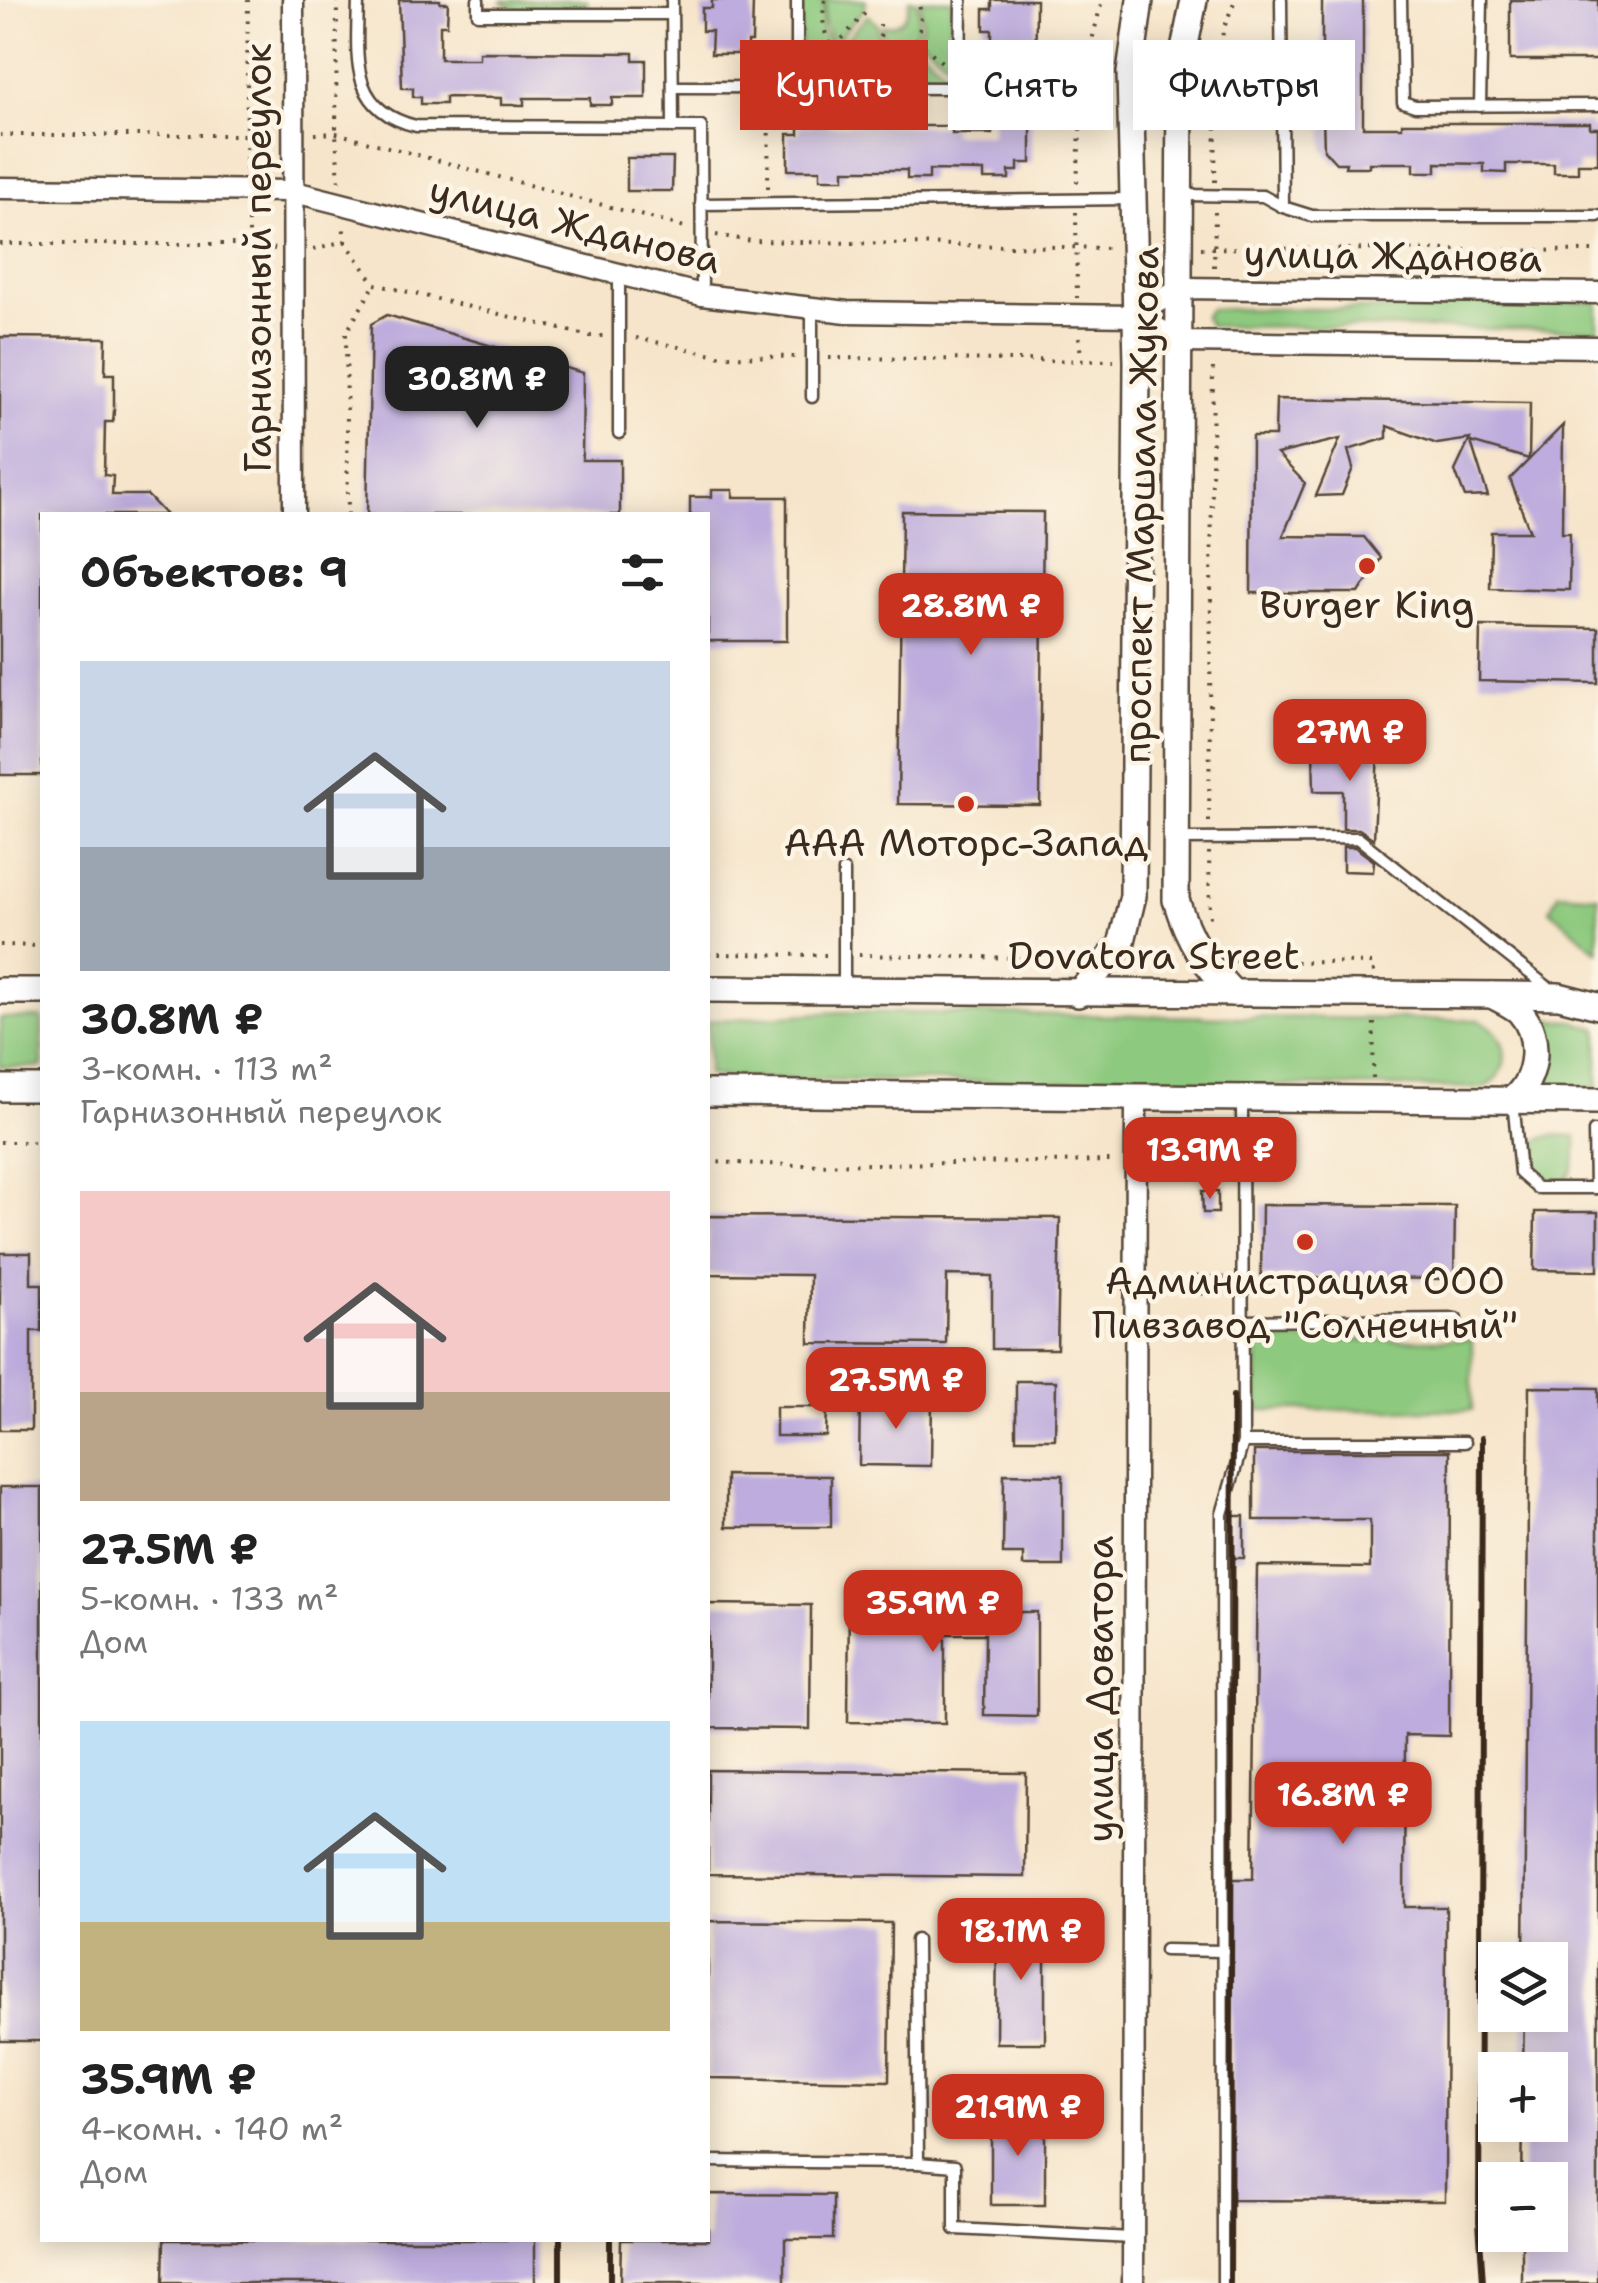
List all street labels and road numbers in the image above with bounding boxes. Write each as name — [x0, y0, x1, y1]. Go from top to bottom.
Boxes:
street label: Гарнизонный переулок — [232, 43, 283, 473]
street label: улица Жданова — [424, 164, 726, 285]
street label: улица Жданова — [1243, 227, 1543, 284]
street label: проспект Маршала Жукова — [1110, 246, 1171, 764]
street label: Dovatora Street — [1008, 930, 1300, 981]
street label: улица Доватора — [1074, 1535, 1125, 1842]

